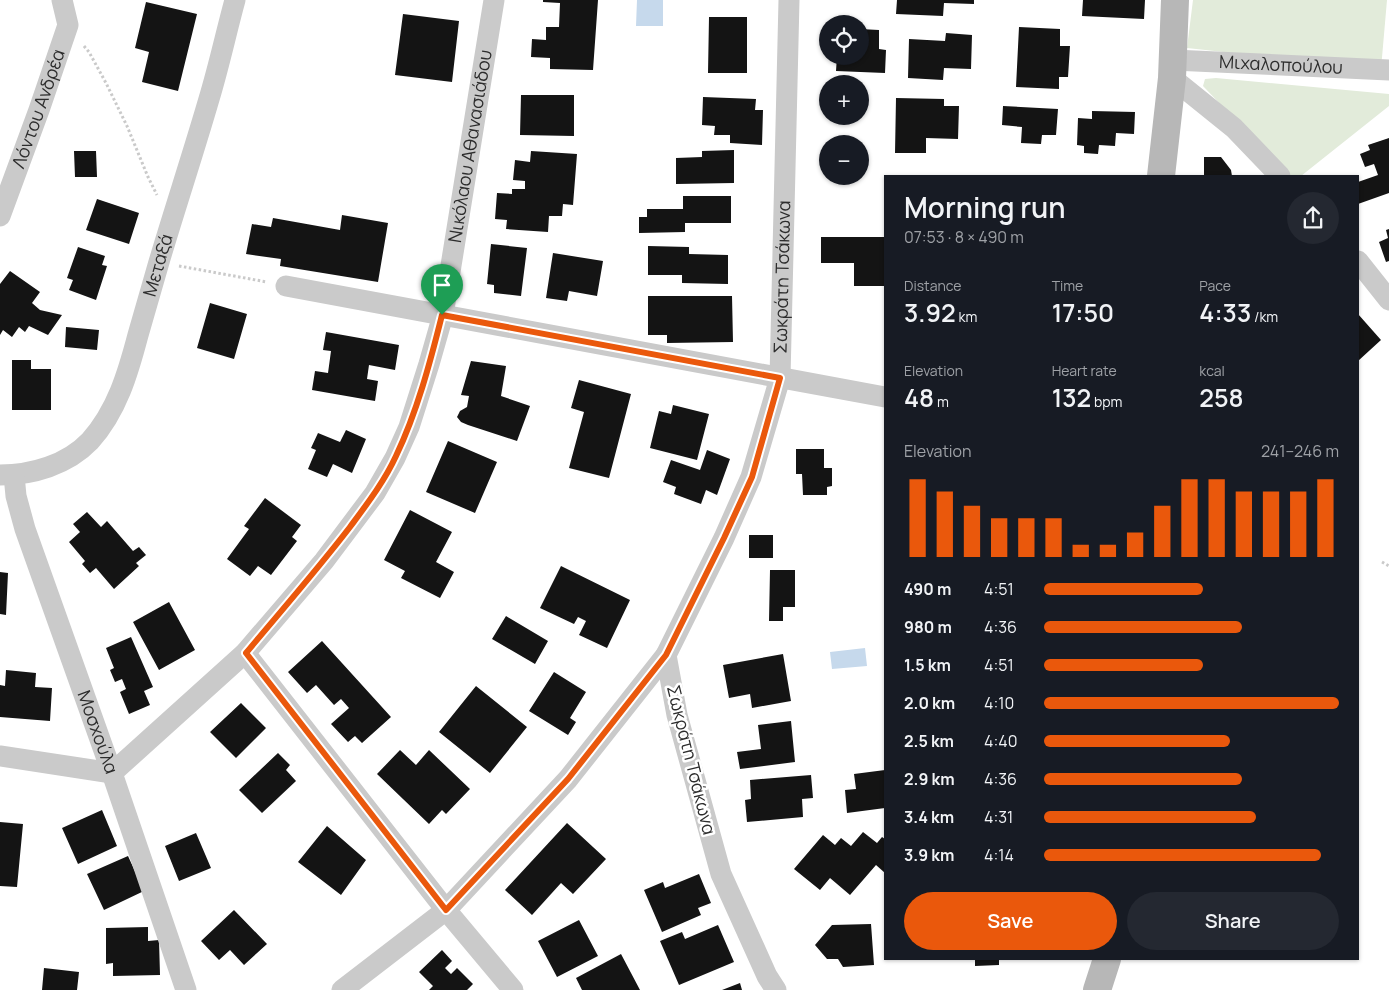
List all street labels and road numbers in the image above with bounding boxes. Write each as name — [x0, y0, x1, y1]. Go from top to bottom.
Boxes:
street label: Λόντου Ανδρέα — [6, 46, 70, 171]
street label: Νικόλαου Αθανασιάδου — [442, 48, 497, 244]
street label: Μιχαλοπούλου — [1218, 49, 1343, 79]
street label: Σωκράτη Τσάκωνα — [768, 200, 795, 354]
street label: Μεταξά — [137, 231, 178, 299]
street label: Σωκράτη Τσάκωνα — [662, 683, 722, 837]
street label: Μοσχούλα — [72, 687, 124, 777]

